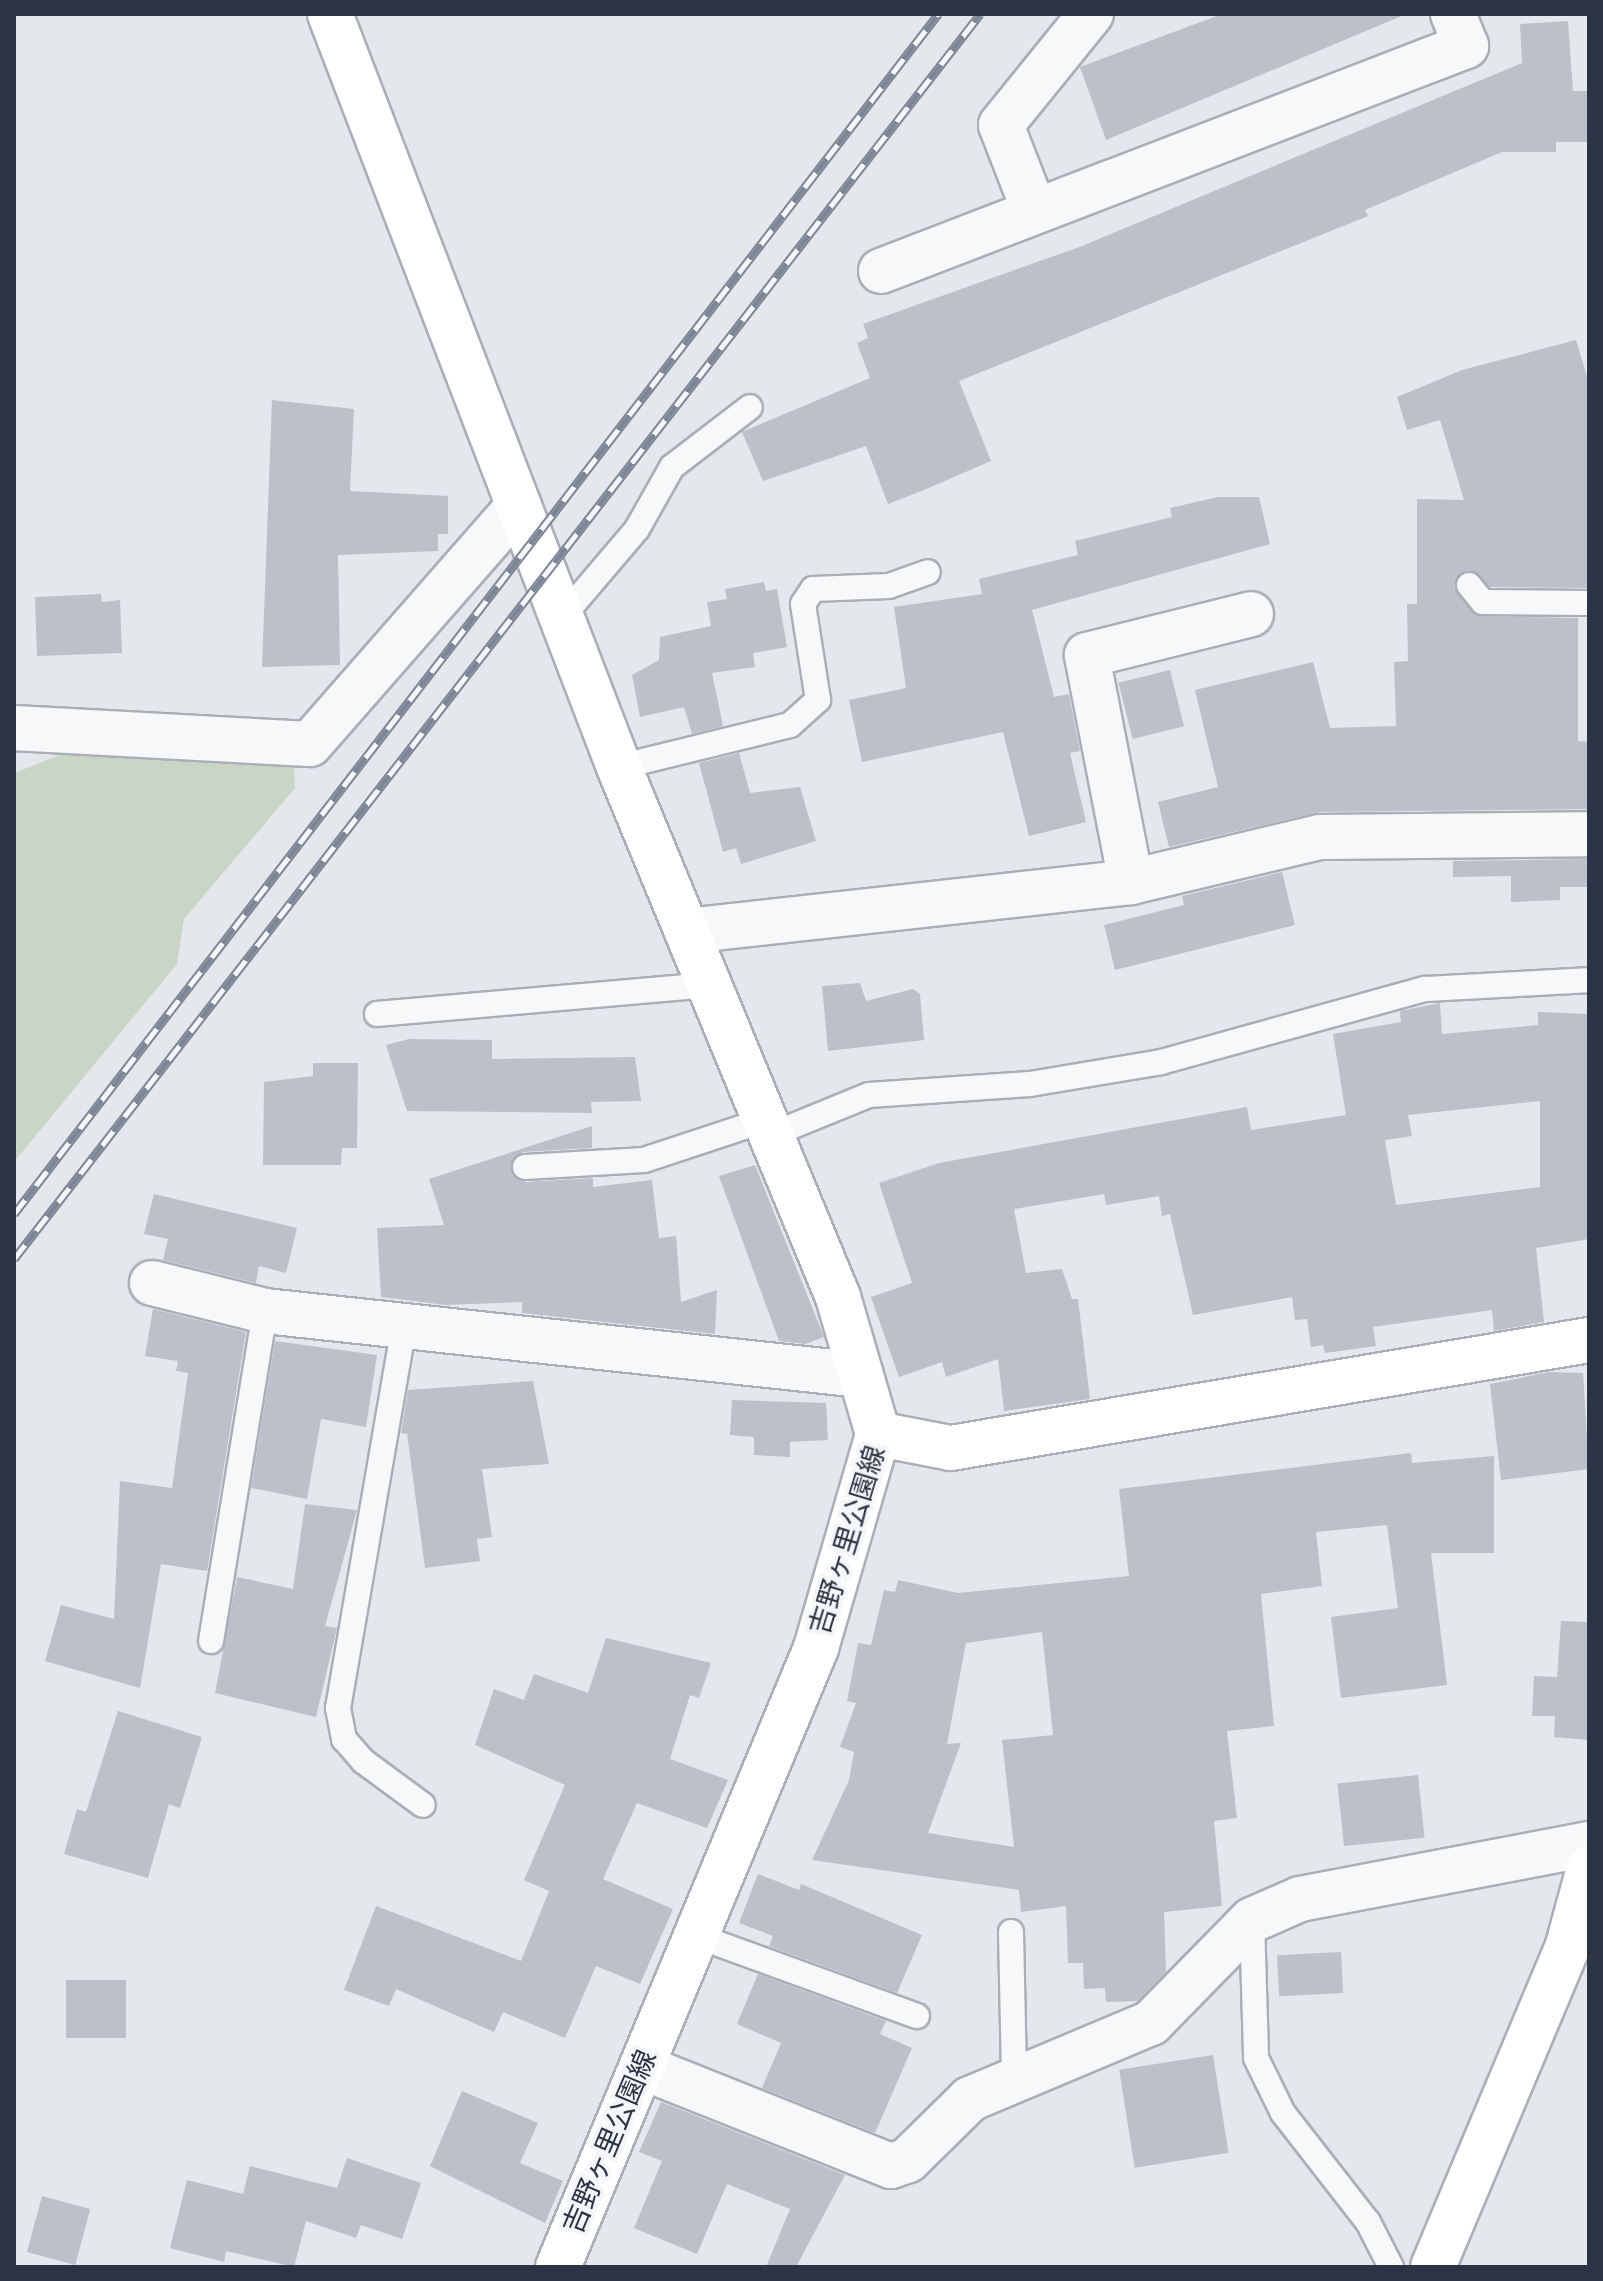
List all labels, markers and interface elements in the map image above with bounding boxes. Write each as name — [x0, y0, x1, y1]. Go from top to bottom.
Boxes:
street label: 吉野ヶ里公園線 — [803, 1441, 893, 1639]
street label: 吉野ヶ里公園線 — [556, 2045, 664, 2239]

